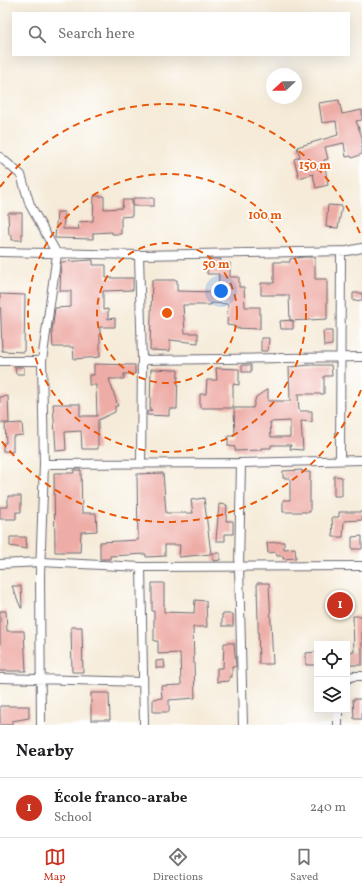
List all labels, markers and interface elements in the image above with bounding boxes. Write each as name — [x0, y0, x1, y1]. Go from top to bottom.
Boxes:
search box — [12, 12, 350, 56]
icon: search — [26, 23, 48, 45]
text: Search here — [58, 24, 135, 45]
north arrow — [266, 68, 302, 104]
text: 150 m — [299, 158, 331, 174]
text: 100 m — [248, 208, 282, 224]
text: 50 m — [202, 257, 230, 273]
your location — [211, 281, 231, 301]
centre of rings — [160, 306, 174, 320]
pin: 1 — [327, 590, 353, 620]
map controls — [314, 641, 350, 713]
button: locate — [314, 641, 350, 677]
button: layers — [314, 677, 350, 713]
text: Nearby — [16, 740, 74, 763]
text: École franco-arabe — [54, 788, 188, 809]
text: 1 — [26, 799, 32, 817]
text: 240 m — [310, 799, 346, 817]
text: School — [54, 809, 92, 827]
tab: Map — [44, 846, 66, 885]
tab: Directions — [153, 846, 203, 885]
tab: Saved — [290, 846, 318, 885]

